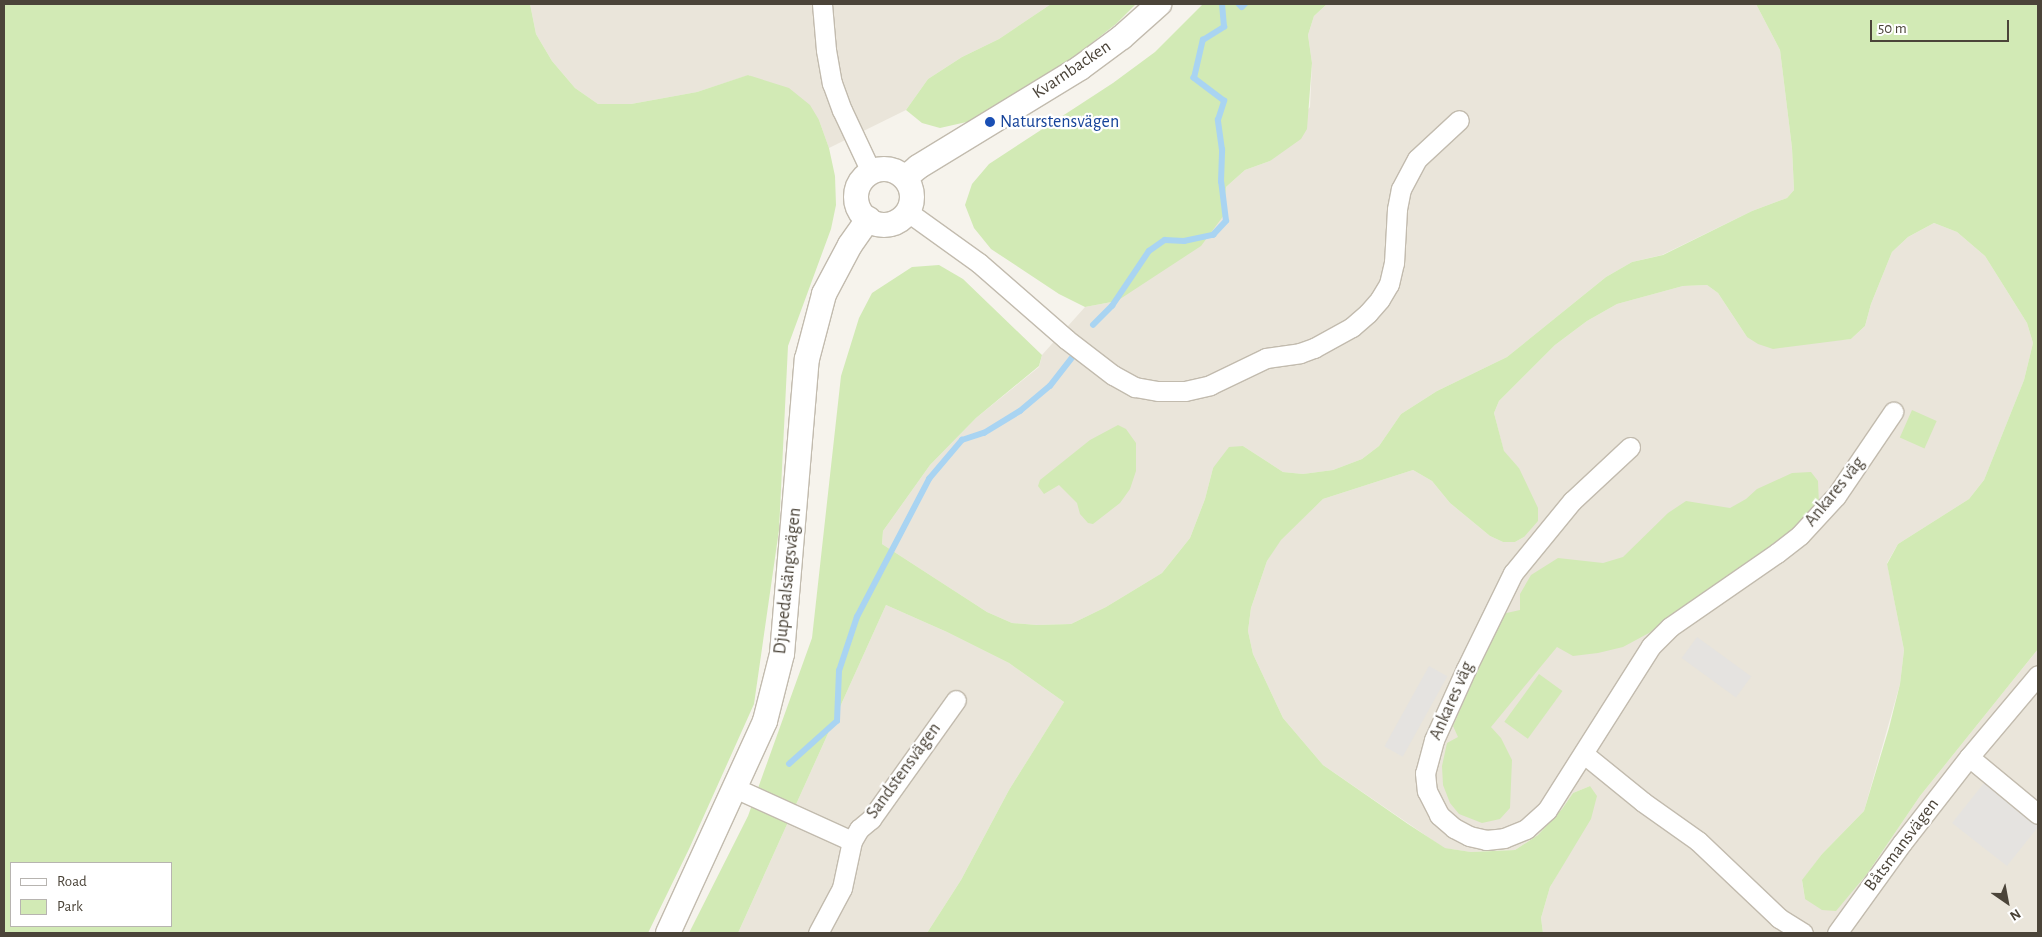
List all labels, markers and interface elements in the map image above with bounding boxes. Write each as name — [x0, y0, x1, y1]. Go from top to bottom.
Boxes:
scale bar — [1872, 10, 2011, 42]
text: 50 m — [1878, 21, 1907, 36]
street label: Kvarnbacken — [1029, 36, 1115, 104]
place label: Naturstensvägen — [1000, 111, 1119, 133]
marker: Naturstensvägen — [984, 116, 996, 128]
street label: Ankares väg — [1800, 453, 1870, 531]
street label: Djupedalsängsvägen — [770, 507, 806, 655]
street label: Ankares väg — [1425, 658, 1479, 744]
street label: Sandstensvägen — [862, 719, 946, 823]
street label: Båtsmansvägen — [1860, 794, 1944, 896]
legend — [10, 862, 172, 927]
text: Road — [57, 874, 87, 889]
north arrow — [1982, 877, 2032, 927]
text: Park — [57, 899, 83, 914]
text: N — [2007, 906, 2023, 923]

